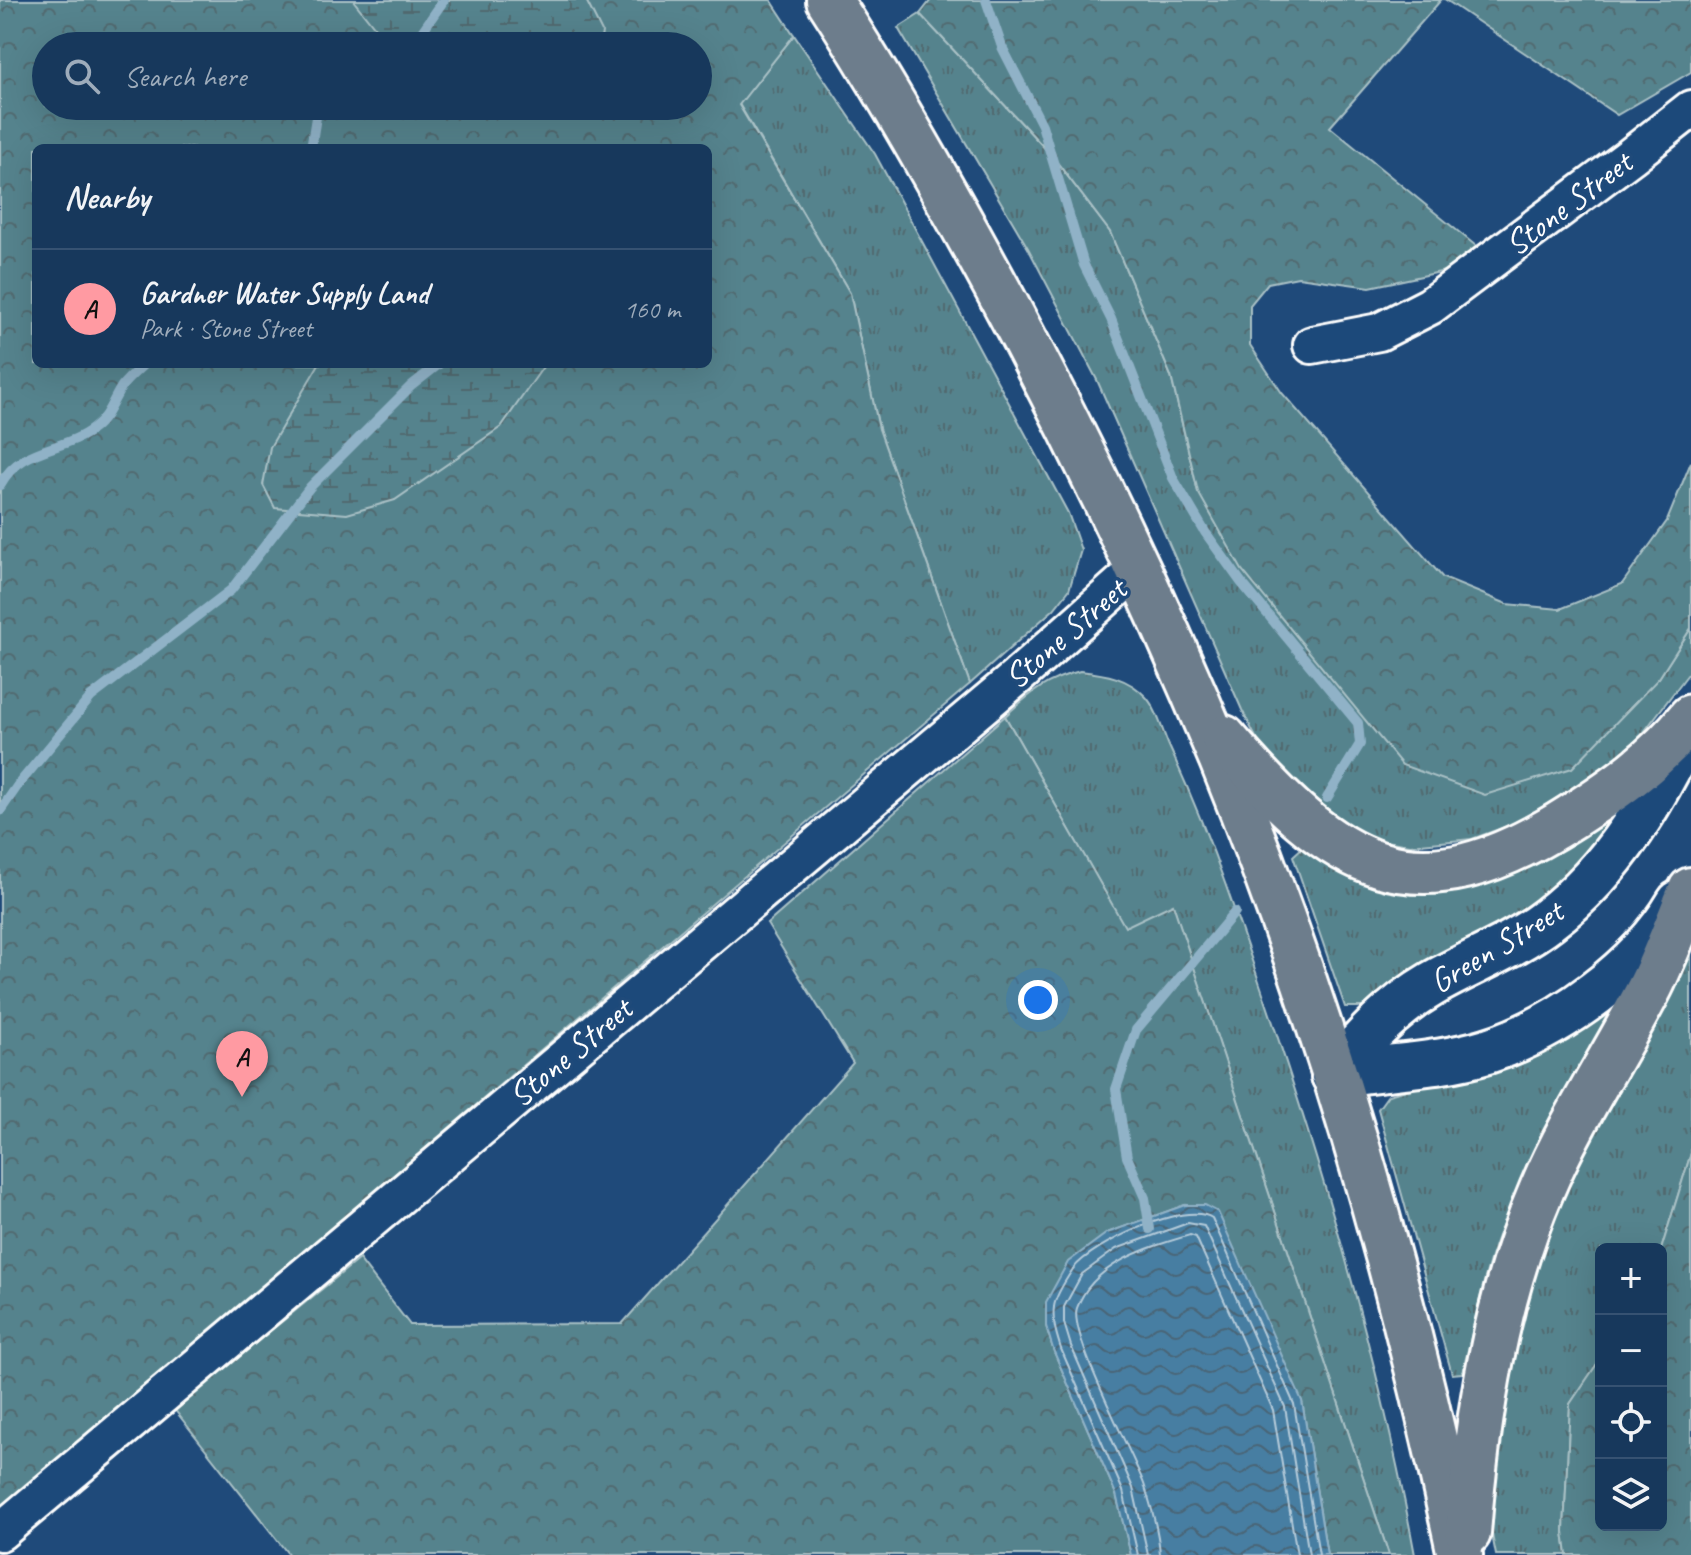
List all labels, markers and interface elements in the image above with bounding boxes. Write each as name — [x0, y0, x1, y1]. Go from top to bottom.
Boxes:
search box — [32, 32, 712, 120]
icon: search — [60, 54, 104, 98]
text: Search here — [124, 57, 246, 95]
street label: Stone Street — [1496, 139, 1643, 265]
text: Nearby — [64, 175, 150, 218]
text: Gardner Water Supply Land — [140, 274, 429, 312]
text: A — [83, 293, 97, 326]
text: 160 m — [624, 293, 680, 326]
text: Park · Stone Street — [140, 312, 312, 345]
street label: Stone Street — [995, 566, 1138, 698]
street label: Green Street — [1422, 888, 1574, 1002]
your location — [1018, 980, 1058, 1020]
street label: Stone Street — [499, 985, 644, 1116]
pin: A — [216, 1031, 268, 1097]
map controls — [1595, 1243, 1667, 1531]
button: + — [1595, 1243, 1667, 1315]
button: − — [1595, 1315, 1667, 1387]
button: locate — [1595, 1387, 1667, 1459]
button: layers — [1595, 1459, 1667, 1531]

